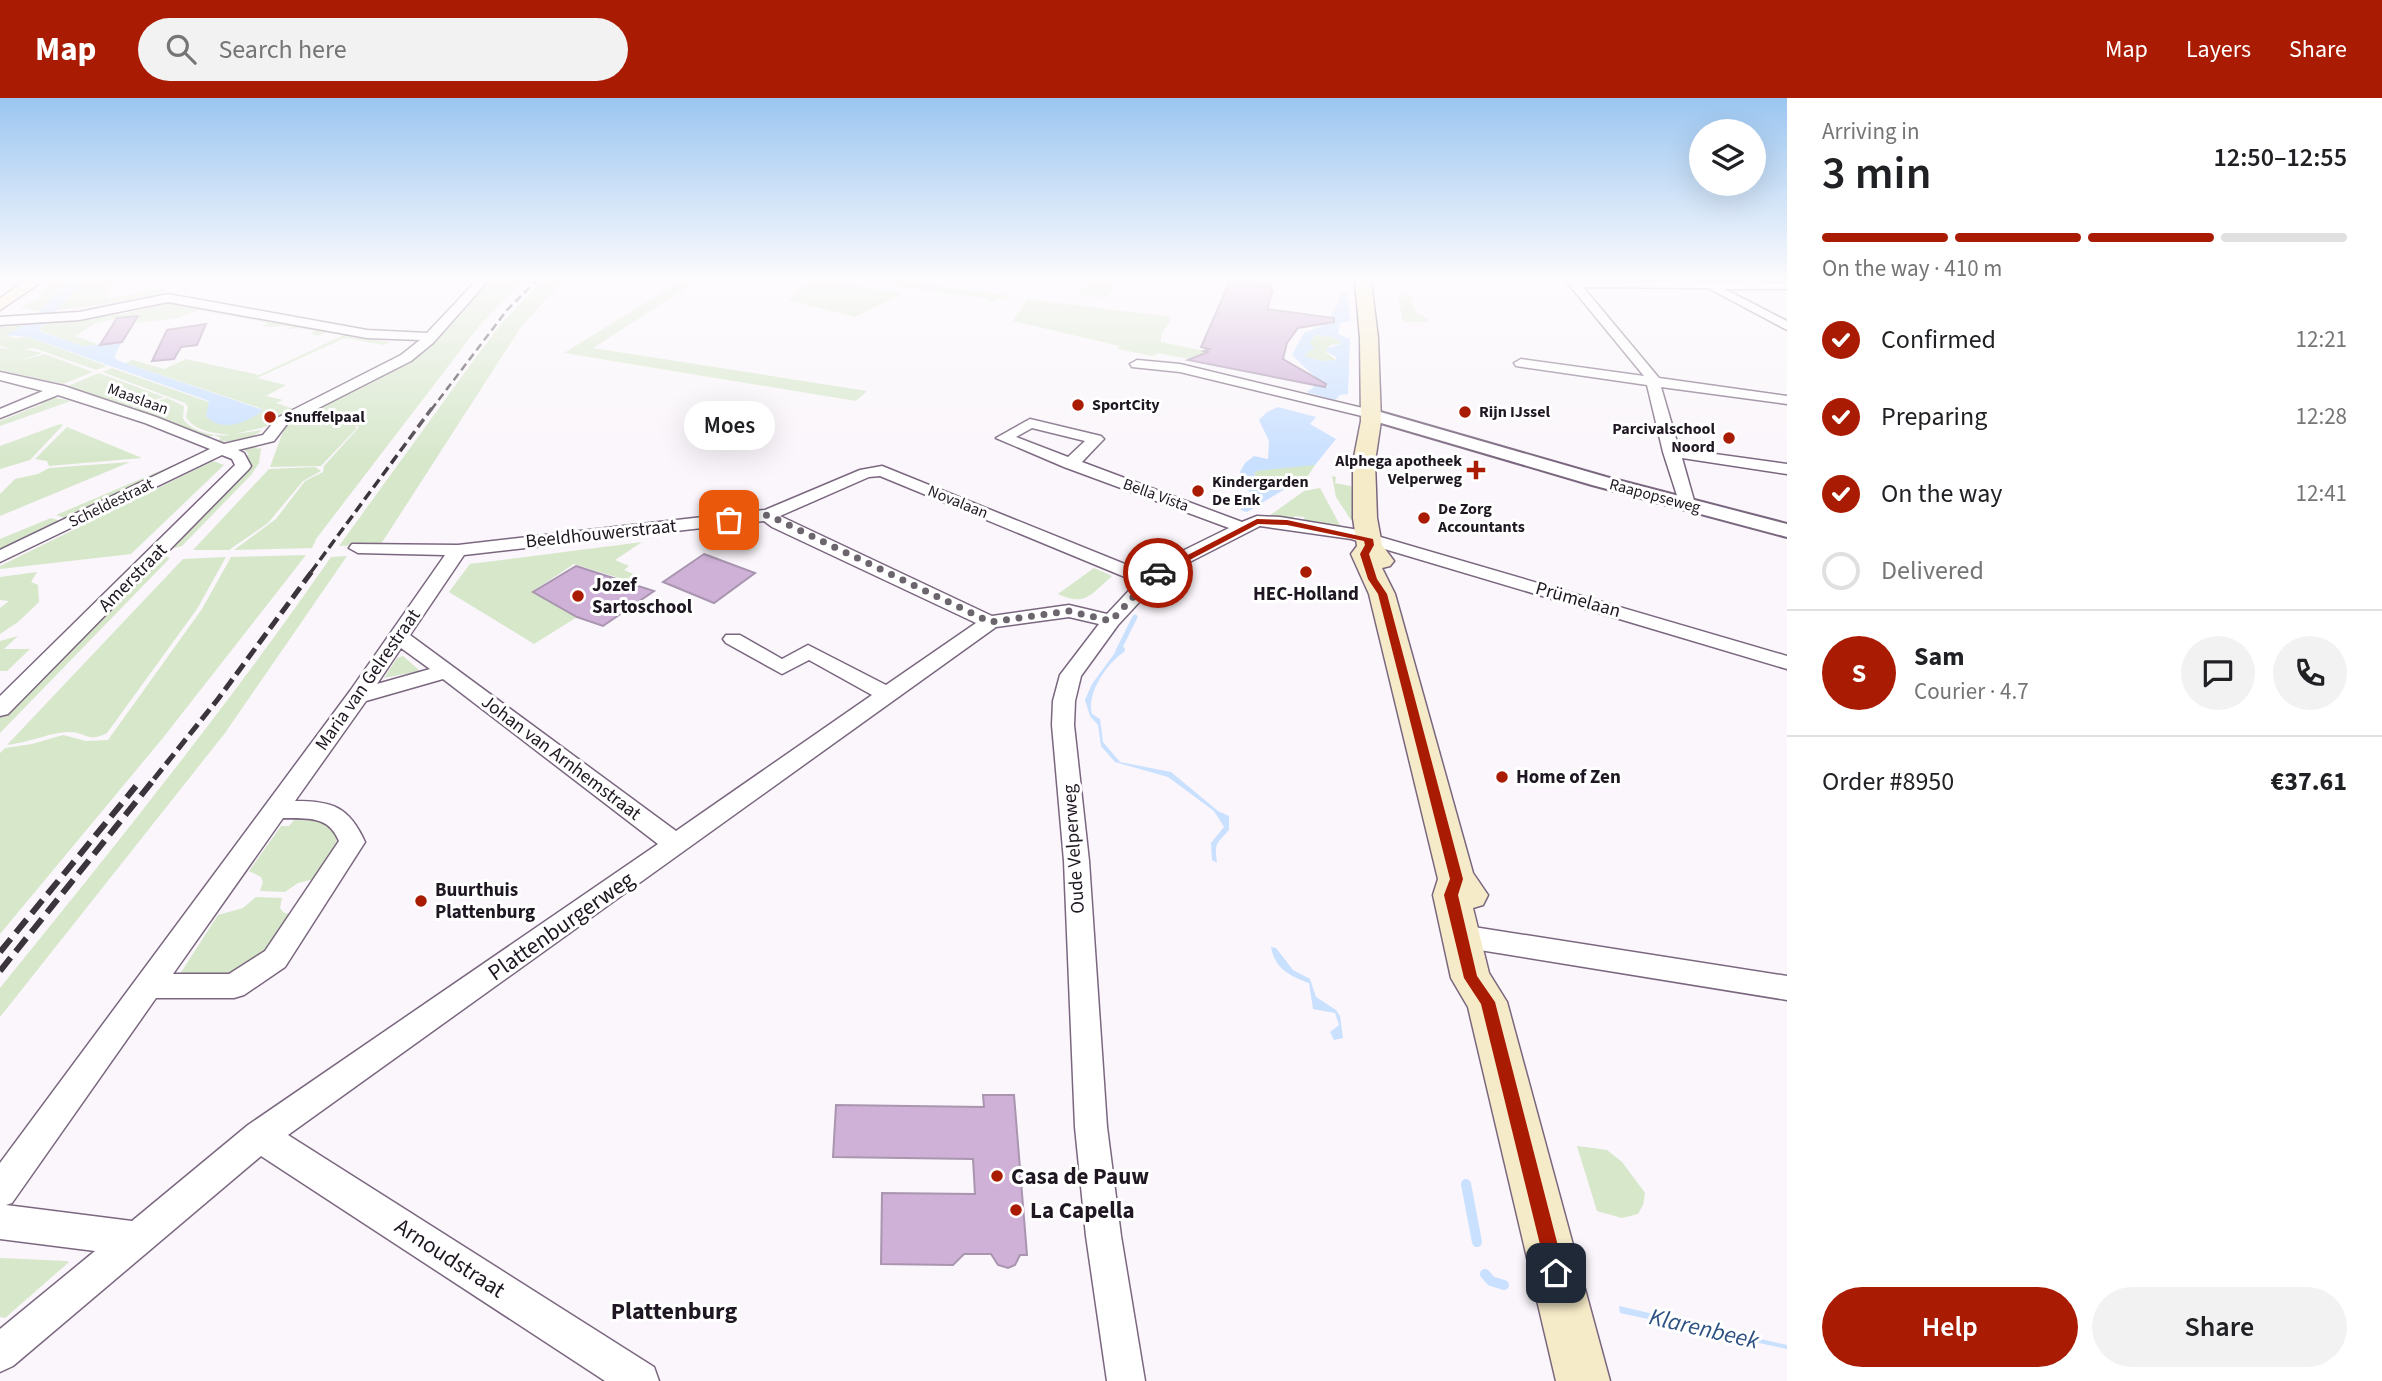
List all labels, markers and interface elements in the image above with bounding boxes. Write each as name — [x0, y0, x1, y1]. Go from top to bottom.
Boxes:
search box — [138, 18, 628, 81]
text: Map — [35, 26, 96, 73]
icon: search — [162, 30, 200, 68]
text: Search here — [218, 31, 347, 68]
text: Map — [2105, 32, 2148, 67]
text: Layers — [2186, 32, 2251, 67]
text: Share — [2289, 32, 2347, 67]
text: Arriving in — [1822, 115, 1920, 148]
map controls — [1689, 119, 1766, 196]
button: layers — [1689, 119, 1766, 196]
text: 12:50–12:55 — [2214, 139, 2347, 176]
text: 3 min — [1822, 141, 1931, 206]
text: On the way · 410 m — [1822, 252, 2002, 285]
icon: check — [1822, 321, 1860, 359]
text: Confirmed — [1881, 321, 1996, 358]
text: 12:21 — [2296, 323, 2347, 356]
street label: Maaslaan — [104, 378, 172, 420]
place label: SportCity — [1092, 394, 1160, 416]
marker: SportCity — [1070, 397, 1086, 413]
icon: check — [1822, 398, 1860, 436]
text: Preparing — [1881, 398, 1987, 435]
text: 12:28 — [2296, 400, 2347, 433]
callout: Moes — [684, 401, 774, 450]
place label: Rijn IJssel — [1479, 401, 1550, 423]
marker: Rijn IJssel — [1457, 404, 1473, 420]
place label: Snuffelpaal — [284, 406, 365, 428]
marker: Snuffelpaal — [262, 409, 278, 425]
text: Moes — [704, 409, 755, 442]
place label: Parcivalschool Noord — [1612, 418, 1715, 458]
marker: Parcivalschool Noord — [1721, 430, 1737, 446]
place label: Alphega apotheek Velperweg — [1334, 450, 1462, 490]
marker: Alphega apotheek Velperweg — [1468, 462, 1484, 478]
place label: Kindergarden De Enk — [1212, 471, 1309, 511]
street label: Scheldestraat — [65, 473, 158, 533]
street label: Bella Vista — [1120, 473, 1192, 517]
street label: Raapopseweg — [1607, 473, 1703, 519]
icon: check — [1822, 475, 1860, 513]
text: On the way — [1881, 475, 2002, 512]
text: 12:41 — [2296, 477, 2347, 510]
street label: Novalaan — [925, 480, 991, 524]
marker: Kindergarden De Enk — [1190, 483, 1206, 499]
pin — [699, 490, 759, 550]
place label: De Zorg Accountants — [1437, 498, 1525, 538]
icon: bag — [710, 501, 748, 539]
marker: De Zorg Accountants — [1416, 510, 1432, 526]
street label: Beeldhouwerstraat — [524, 513, 678, 555]
street label: Amerstraat — [93, 537, 174, 618]
courier — [1123, 538, 1193, 608]
text: Delivered — [1881, 552, 1984, 589]
icon: car — [1139, 554, 1177, 592]
marker: HEC-Holland — [1298, 564, 1314, 580]
place label: Jozef Sartoschool — [592, 572, 693, 621]
street label: Prümelaan — [1532, 575, 1624, 625]
place label: HEC-Holland — [1253, 581, 1359, 608]
marker: Jozef Sartoschool — [570, 588, 586, 604]
street label: Maria van Gelrestraat — [309, 603, 427, 756]
button: chat — [2181, 636, 2255, 710]
button: phone — [2273, 636, 2347, 710]
text: Sam — [1914, 638, 1964, 675]
text: S — [1852, 655, 1866, 692]
text: Courier · 4.7 — [1914, 675, 2029, 708]
street label: Johan van Arnhemstraat — [475, 689, 647, 828]
text: Order #8950 — [1822, 763, 1954, 800]
text: €37.61 — [2271, 763, 2347, 800]
place label: Home of Zen — [1516, 764, 1621, 791]
marker: Home of Zen — [1494, 769, 1510, 785]
street label: Oude Velperweg — [1056, 783, 1092, 915]
street label: Plattenburgerweg — [481, 863, 641, 989]
place label: Buurthuis Plattenburg — [435, 877, 535, 926]
marker: Buurthuis Plattenburg — [413, 893, 429, 909]
place label: Casa de Pauw — [1011, 1160, 1149, 1193]
marker: Casa de Pauw — [989, 1168, 1005, 1184]
place label: La Capella — [1030, 1194, 1135, 1227]
marker: La Capella — [1008, 1202, 1024, 1218]
street label: Arnoudstraat — [388, 1210, 512, 1306]
pin — [1526, 1243, 1586, 1303]
icon: home — [1537, 1254, 1575, 1292]
button: Help — [1822, 1287, 2078, 1367]
button: Share — [2092, 1287, 2347, 1367]
district label: Plattenburg — [611, 1294, 737, 1329]
water label: Klarenbeek — [1646, 1299, 1763, 1359]

